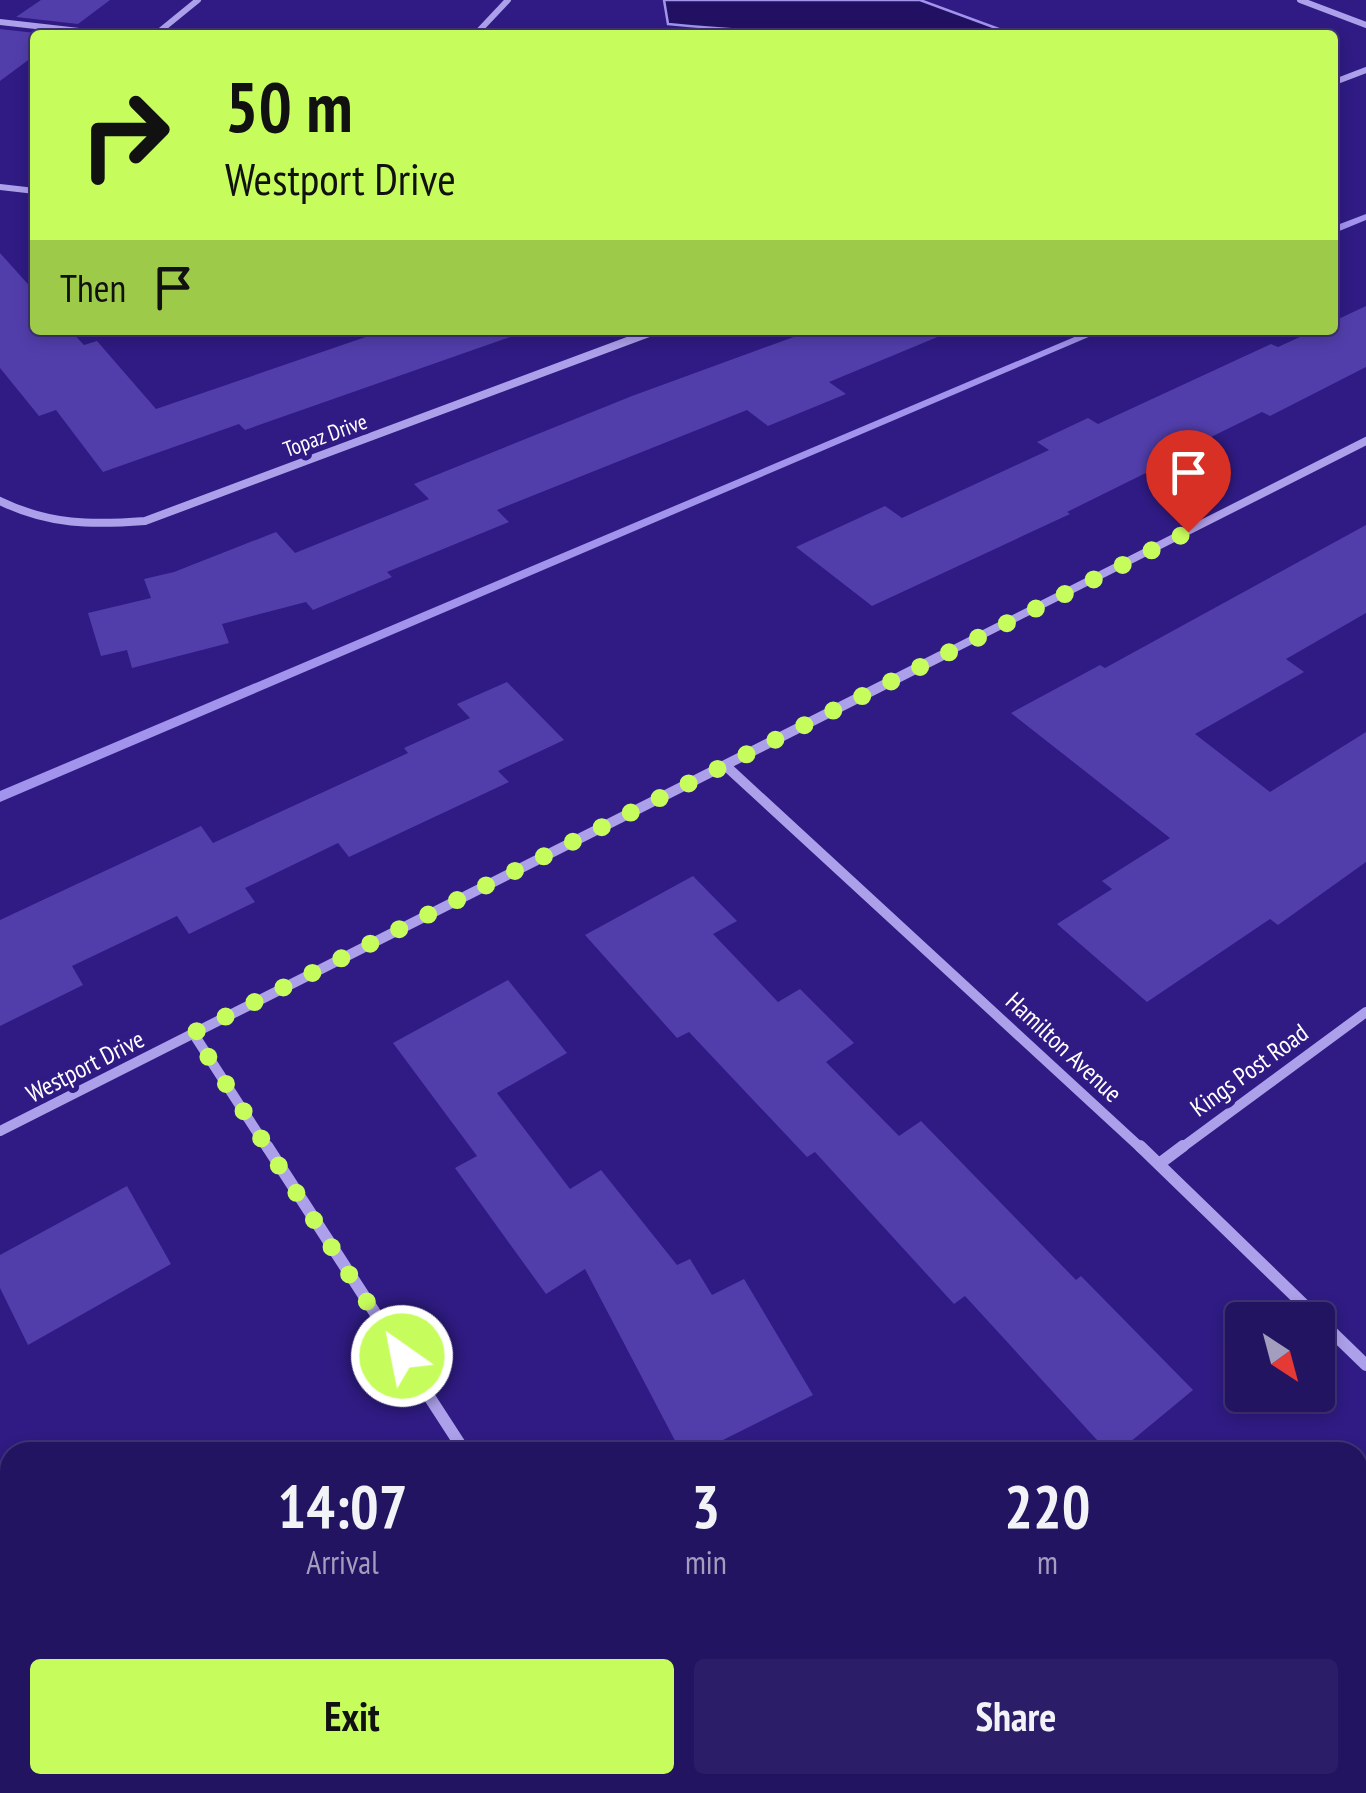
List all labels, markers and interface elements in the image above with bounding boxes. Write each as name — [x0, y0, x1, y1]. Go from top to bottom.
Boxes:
text: 50 m — [225, 61, 353, 151]
icon: right — [60, 70, 190, 200]
text: Westport Drive — [225, 149, 456, 207]
icon: arrive — [146, 260, 201, 315]
text: Then — [60, 263, 126, 312]
street label: Topaz Drive — [279, 407, 371, 463]
pin — [1146, 430, 1231, 533]
icon: arrive — [1161, 445, 1216, 500]
street label: Hamilton Avenue — [999, 985, 1129, 1109]
street label: Kings Post Road — [1184, 1017, 1314, 1123]
street label: Westport Drive — [21, 1023, 149, 1109]
north arrow — [1225, 1302, 1335, 1412]
map controls — [1225, 1302, 1335, 1412]
position arrow — [350, 1304, 454, 1408]
text: 14:07 — [278, 1467, 407, 1545]
text: 3 — [692, 1467, 720, 1545]
text: 220 — [1004, 1467, 1090, 1545]
text: Arrival — [306, 1541, 379, 1583]
text: min — [685, 1541, 727, 1583]
text: m — [1037, 1541, 1058, 1583]
button: Exit — [30, 1659, 674, 1774]
button: Share — [694, 1659, 1338, 1774]

